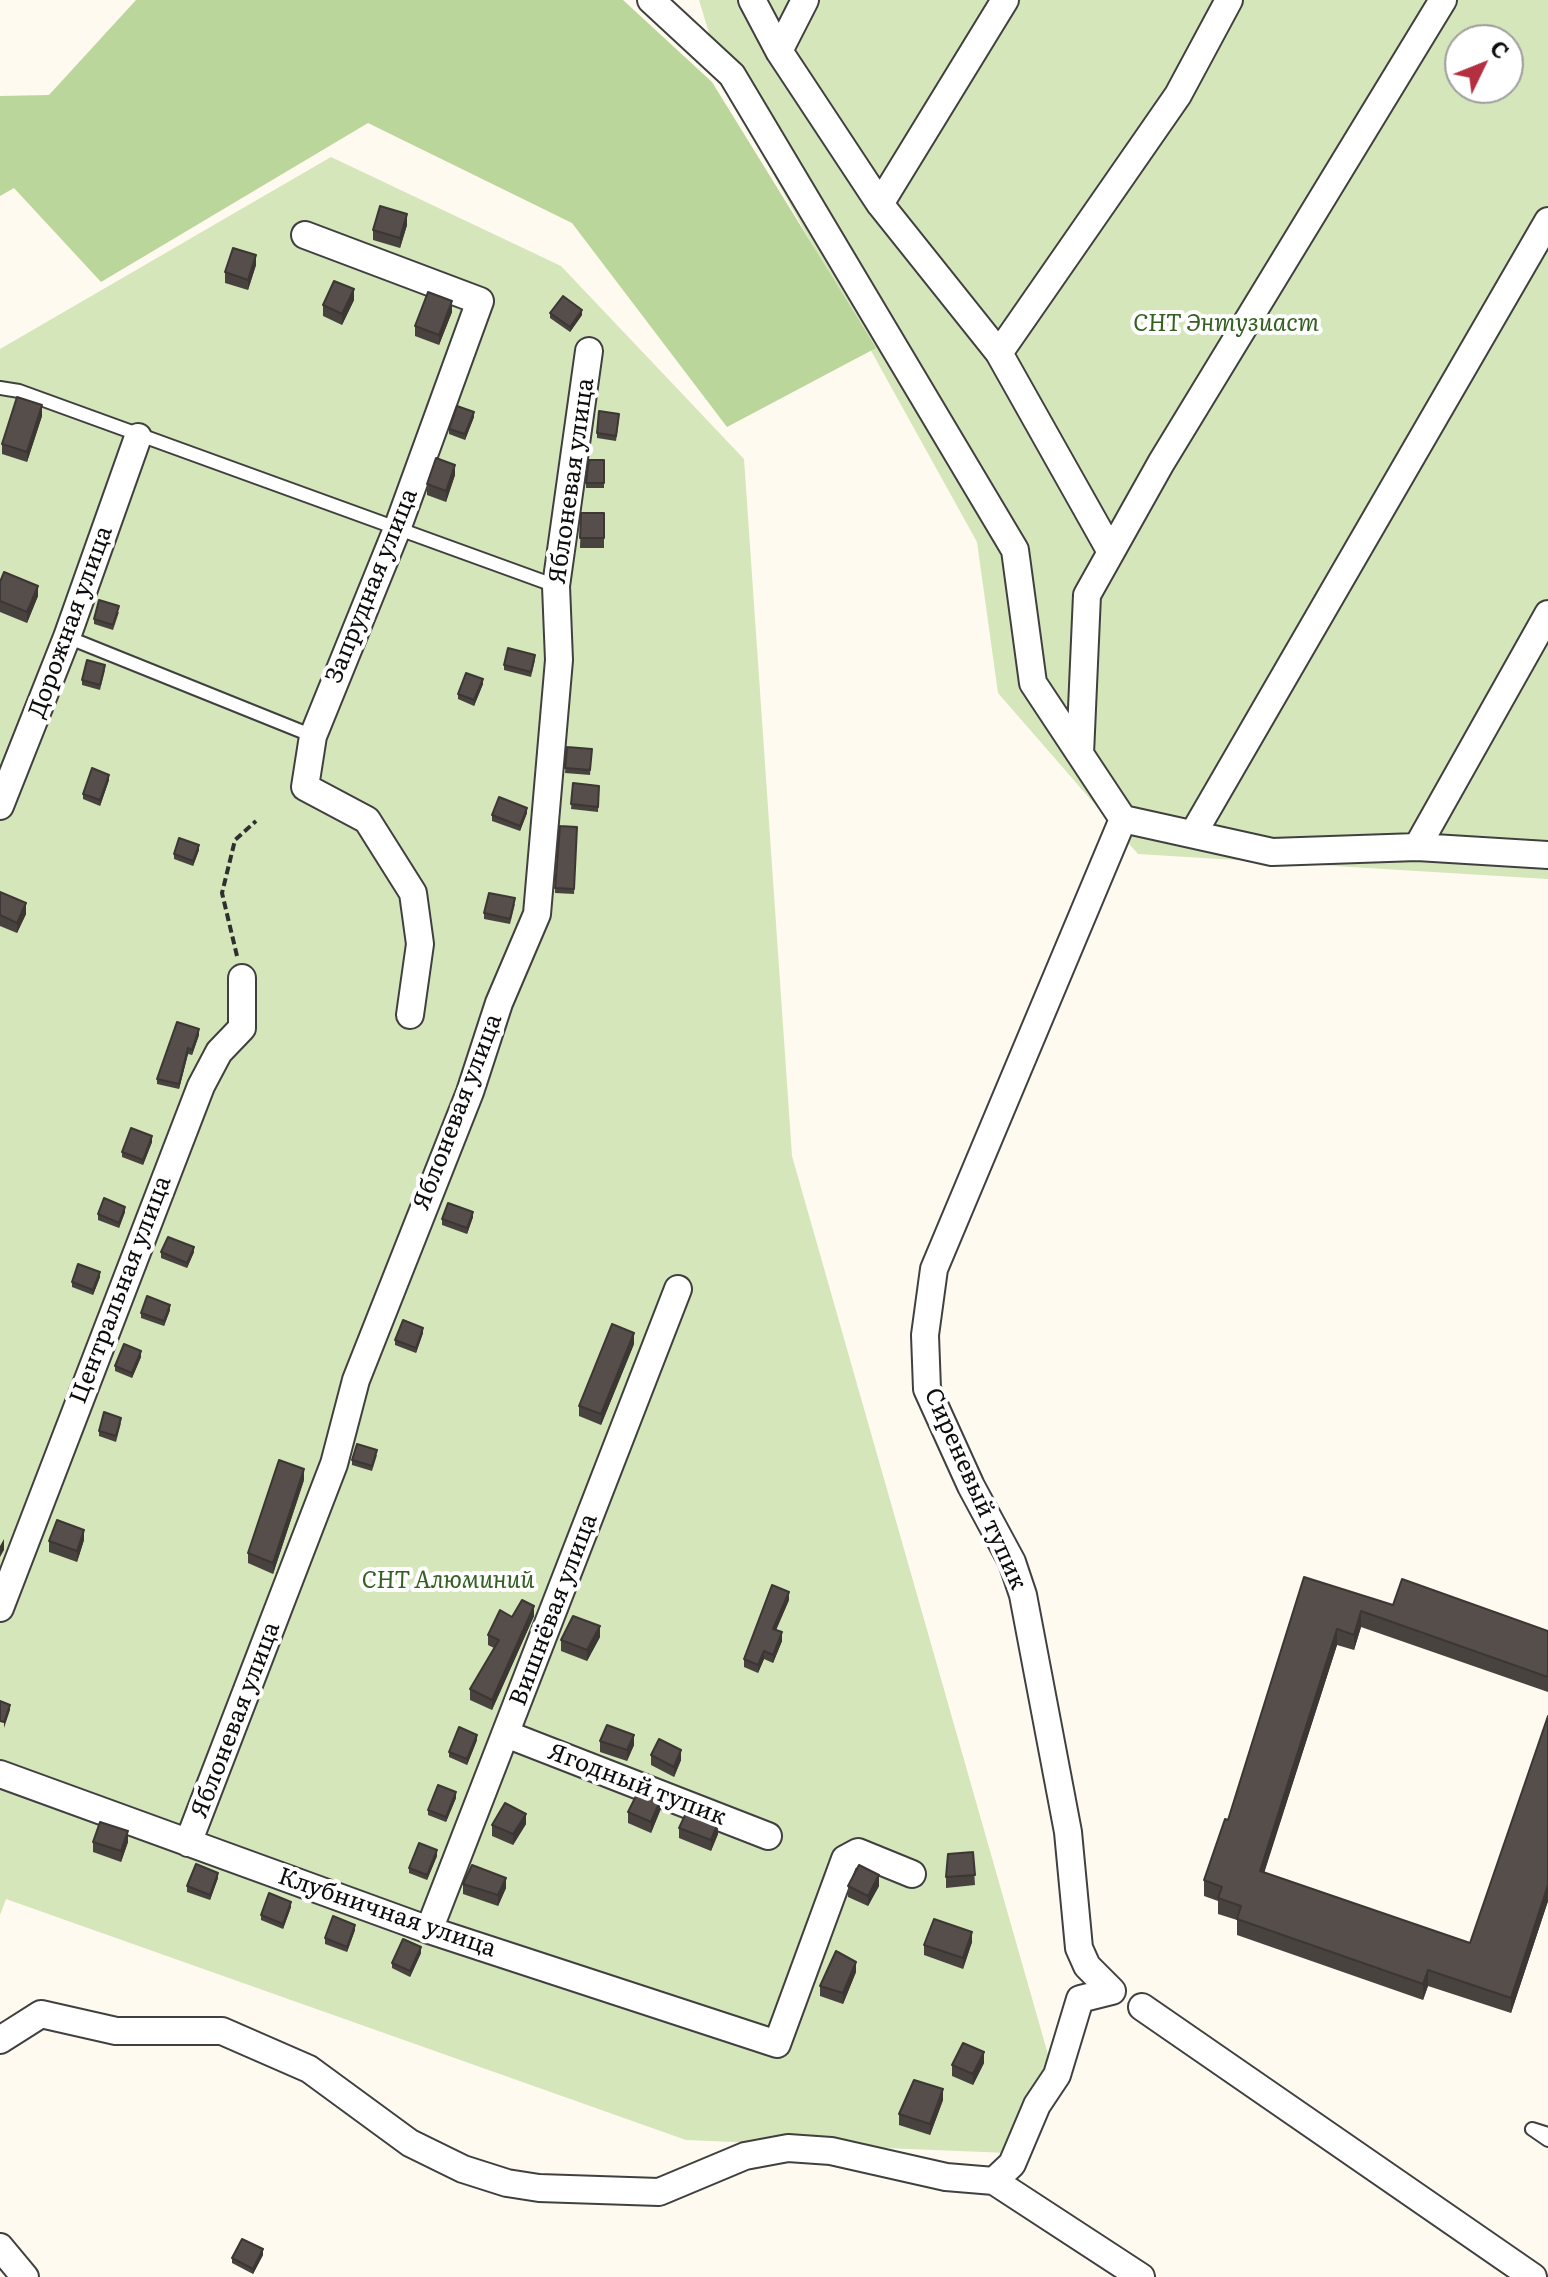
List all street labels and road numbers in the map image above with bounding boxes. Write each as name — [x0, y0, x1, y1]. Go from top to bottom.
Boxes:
street label: Яблоневая улица — [543, 376, 601, 586]
street label: Запрудная улица — [320, 485, 424, 687]
street label: Дорожная улица — [23, 522, 119, 722]
street label: Яблоневая улица — [407, 1010, 509, 1214]
street label: Центральная улица — [64, 1172, 178, 1408]
street label: Сиреневый тупик — [918, 1384, 1032, 1594]
street label: Вишнёвая улица — [504, 1510, 604, 1710]
street label: Яблоневая улица — [185, 1618, 287, 1822]
street label: Ягодный тупик — [544, 1738, 730, 1832]
street label: Клубничная улица — [274, 1862, 500, 1964]

